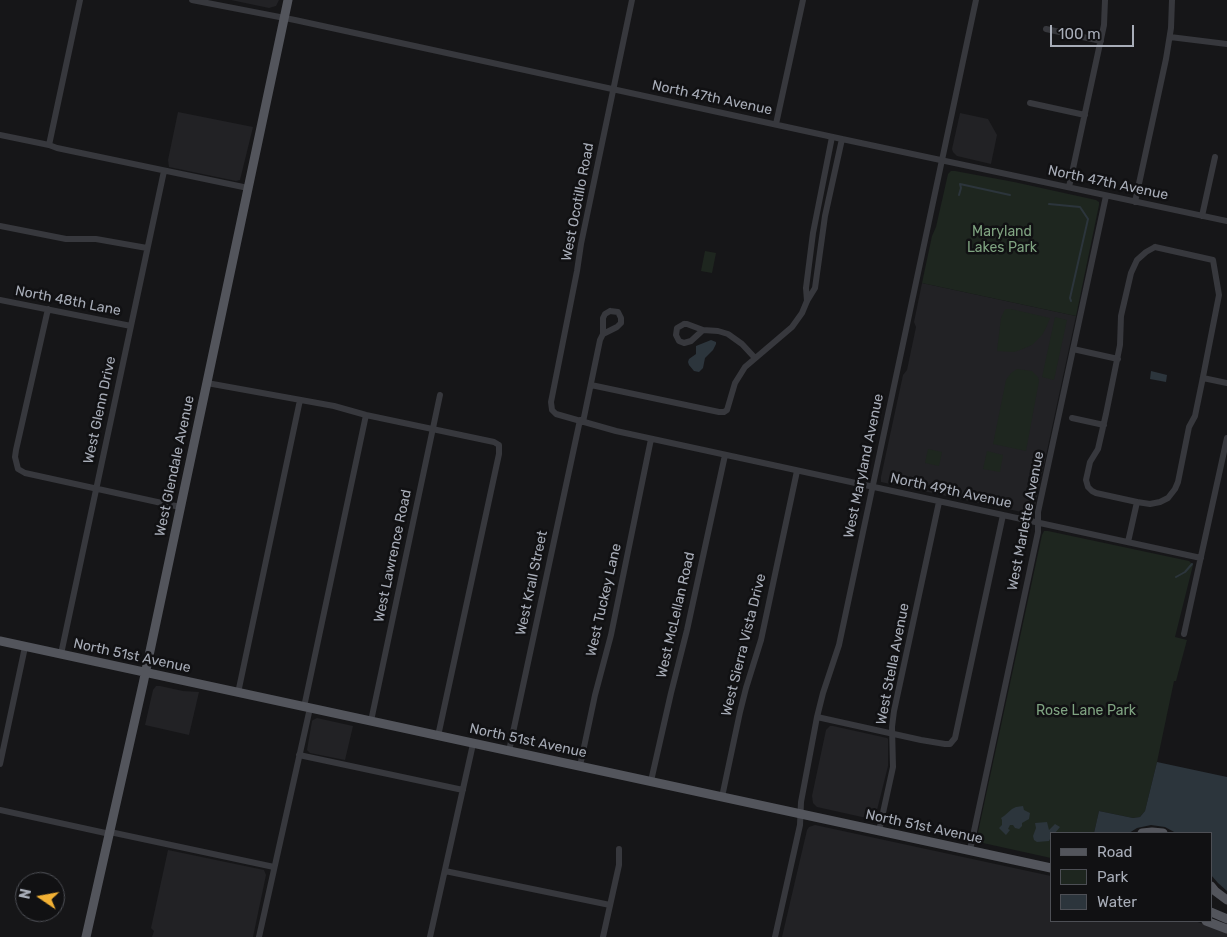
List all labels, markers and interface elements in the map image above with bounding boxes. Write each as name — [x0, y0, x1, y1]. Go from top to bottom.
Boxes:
scale bar — [1052, 15, 1136, 47]
text: 100 m — [1058, 25, 1100, 43]
street label: North 47th Avenue — [650, 77, 774, 119]
street label: West Ocotillo Road — [558, 141, 598, 263]
street label: North 47th Avenue — [1046, 162, 1170, 204]
park label: Maryland Lakes Park — [967, 224, 1037, 256]
street label: North 48th Lane — [14, 283, 122, 319]
street label: West Glenn Drive — [80, 355, 120, 465]
street label: West Maryland Avenue — [840, 392, 888, 540]
street label: West Glendale Avenue — [152, 394, 198, 538]
street label: West Marlette Avenue — [1004, 450, 1048, 592]
street label: North 49th Avenue — [889, 470, 1013, 512]
street label: West Lawrence Road — [371, 488, 415, 624]
street label: West Krall Street — [513, 529, 551, 637]
street label: West Tuckey Lane — [583, 542, 625, 658]
street label: West McLellan Road — [653, 550, 699, 680]
street label: West Sierra Vista Drive — [718, 572, 770, 718]
street label: West Stella Avenue — [873, 602, 913, 726]
street label: North 51st Avenue — [72, 635, 192, 677]
park label: Rose Lane Park — [1036, 703, 1136, 719]
street label: North 51st Avenue — [468, 720, 588, 762]
street label: North 51st Avenue — [864, 806, 984, 848]
legend — [1050, 832, 1212, 922]
text: Road — [1097, 843, 1133, 861]
text: Park — [1097, 868, 1128, 886]
north arrow — [15, 872, 65, 922]
text: N — [16, 887, 35, 901]
text: Water — [1097, 893, 1137, 911]

